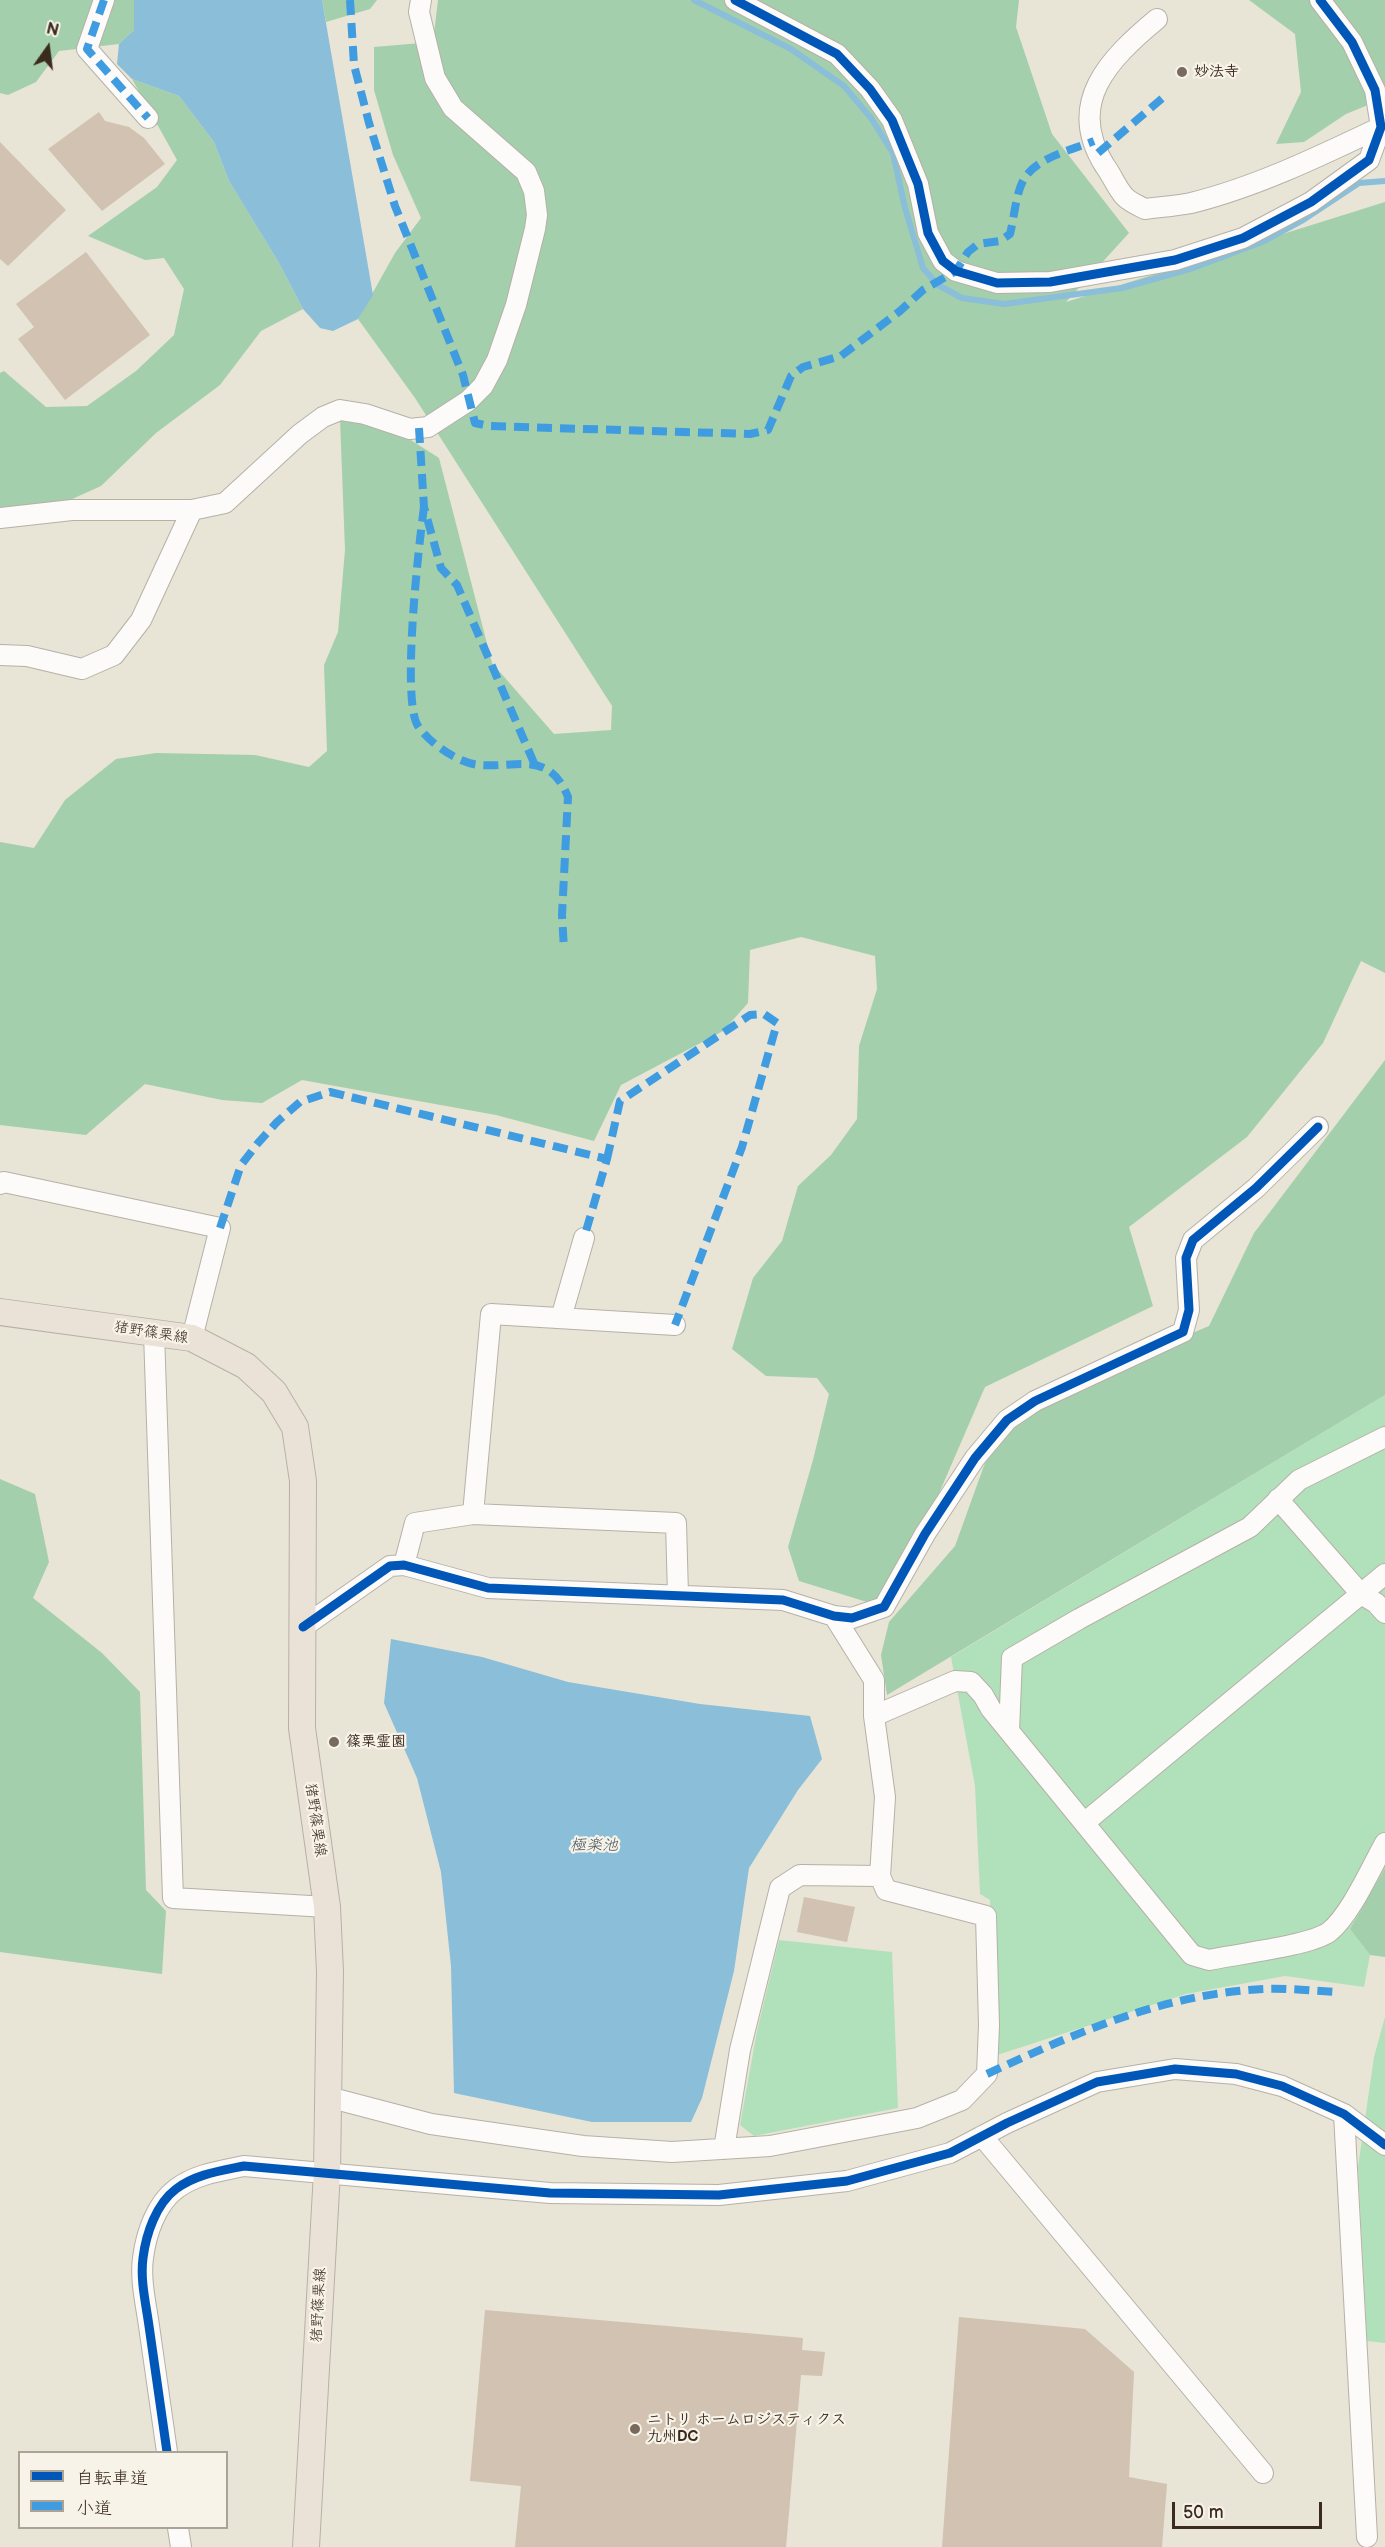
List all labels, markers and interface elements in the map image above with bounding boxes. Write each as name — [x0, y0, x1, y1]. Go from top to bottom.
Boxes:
north arrow — [18, 18, 78, 78]
text: N — [44, 19, 61, 41]
place label: 妙法寺 — [1194, 63, 1239, 81]
marker: 妙法寺 — [1175, 65, 1189, 79]
street label: 猪野篠栗線 — [113, 1318, 189, 1348]
place label: 篠栗霊園 — [346, 1733, 406, 1751]
marker: 篠栗霊園 — [327, 1735, 341, 1749]
street label: 猪野篠栗線 — [301, 1782, 329, 1858]
water label: 極楽池 — [570, 1836, 618, 1856]
street label: 猪野篠栗線 — [308, 2267, 330, 2343]
place label: ニトリ ホームロジスティクス 九州DC — [647, 2411, 846, 2446]
marker: ニトリ ホームロジスティクス 九州DC — [628, 2422, 642, 2436]
legend — [18, 2451, 228, 2529]
text: 自転車道 — [76, 2468, 148, 2489]
scale bar — [1175, 2490, 1325, 2528]
text: 小道 — [76, 2498, 112, 2519]
text: 50 m — [1183, 2502, 1224, 2523]

